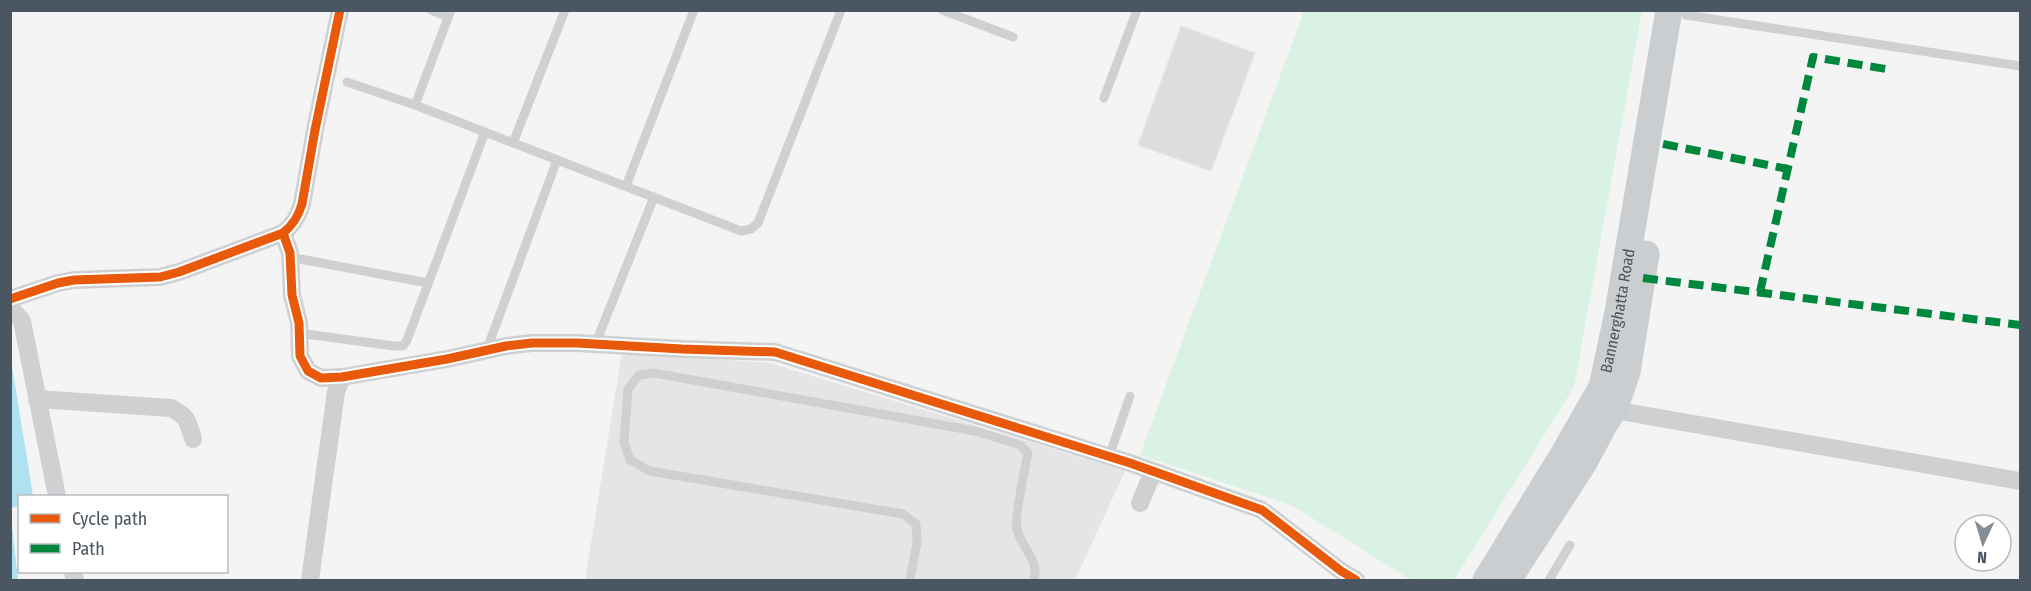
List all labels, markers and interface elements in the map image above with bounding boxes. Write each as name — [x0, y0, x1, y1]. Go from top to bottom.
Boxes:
street label: Bannerghatta Road — [1596, 247, 1639, 374]
legend — [18, 495, 228, 573]
text: Cycle path — [72, 508, 147, 530]
north arrow — [1953, 513, 2013, 573]
text: Path — [72, 538, 105, 560]
text: N — [1977, 548, 1987, 567]

